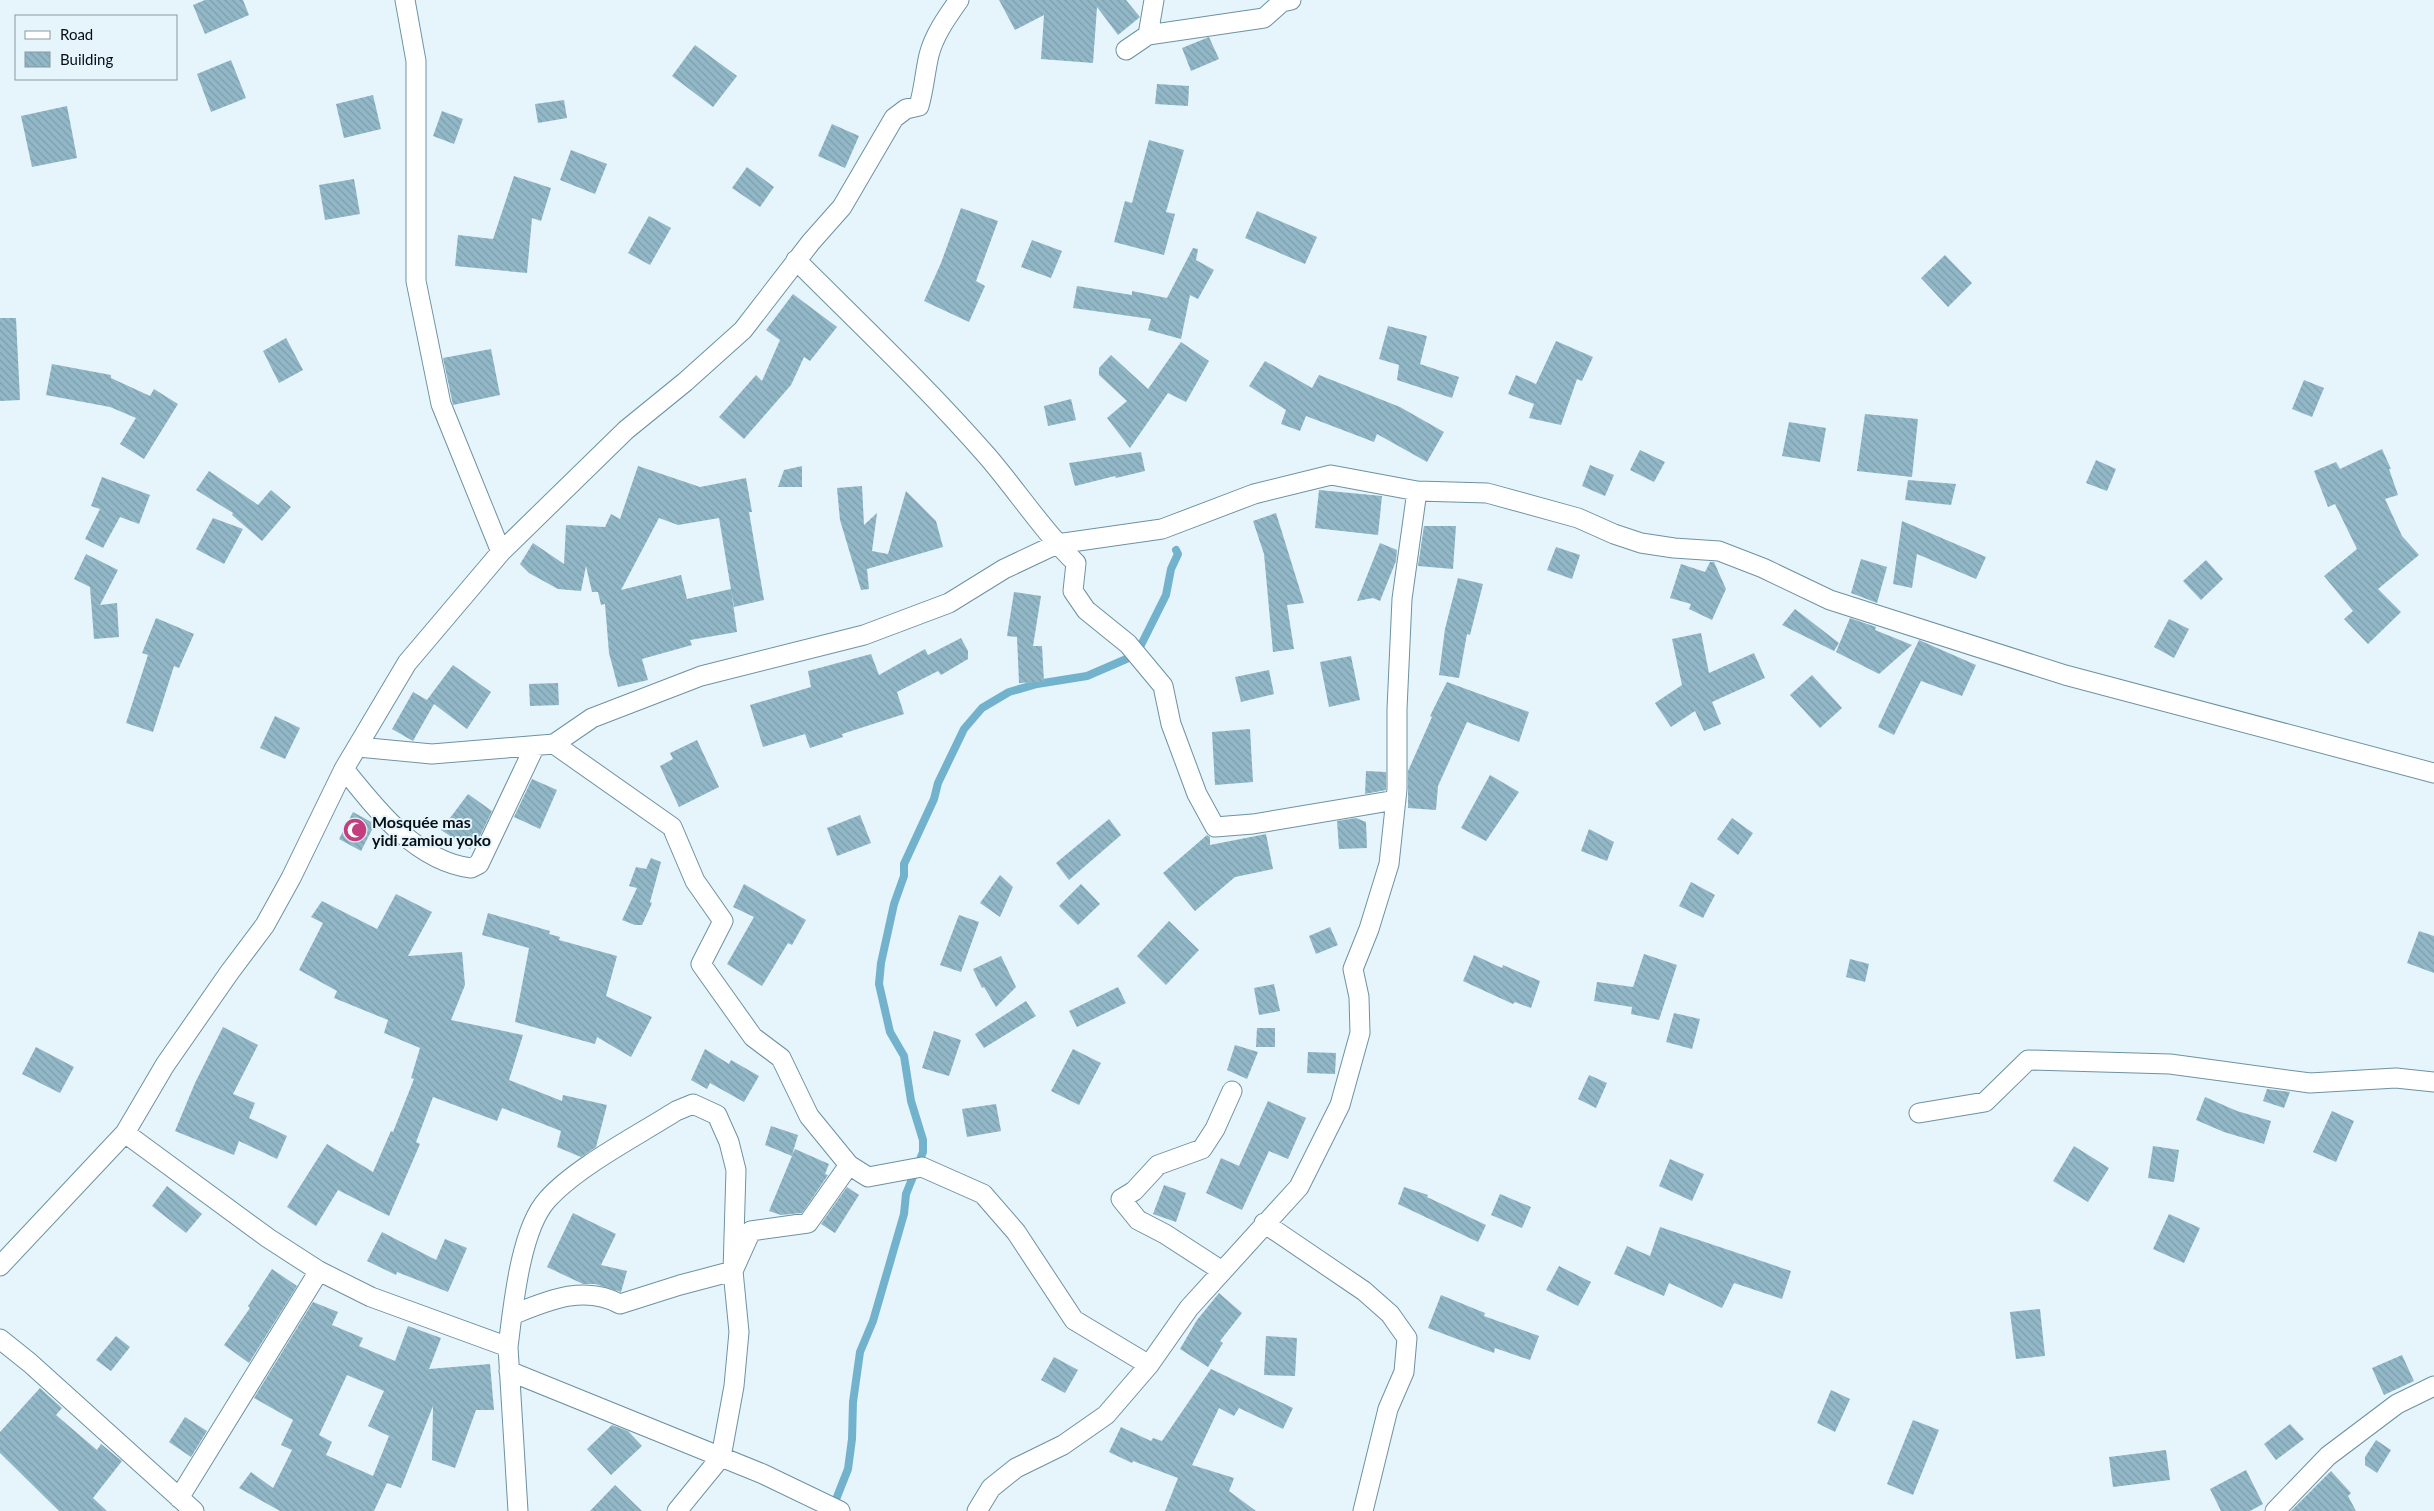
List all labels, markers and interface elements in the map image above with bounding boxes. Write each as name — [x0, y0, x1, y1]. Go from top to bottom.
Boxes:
legend — [15, 15, 178, 80]
text: Road — [60, 25, 93, 43]
text: Building — [60, 50, 113, 68]
place label: Mosquée mas yidi zamiou yoko — [372, 812, 491, 849]
mosque icon: Mosquée mas yidi zamiou yoko — [342, 817, 368, 843]

